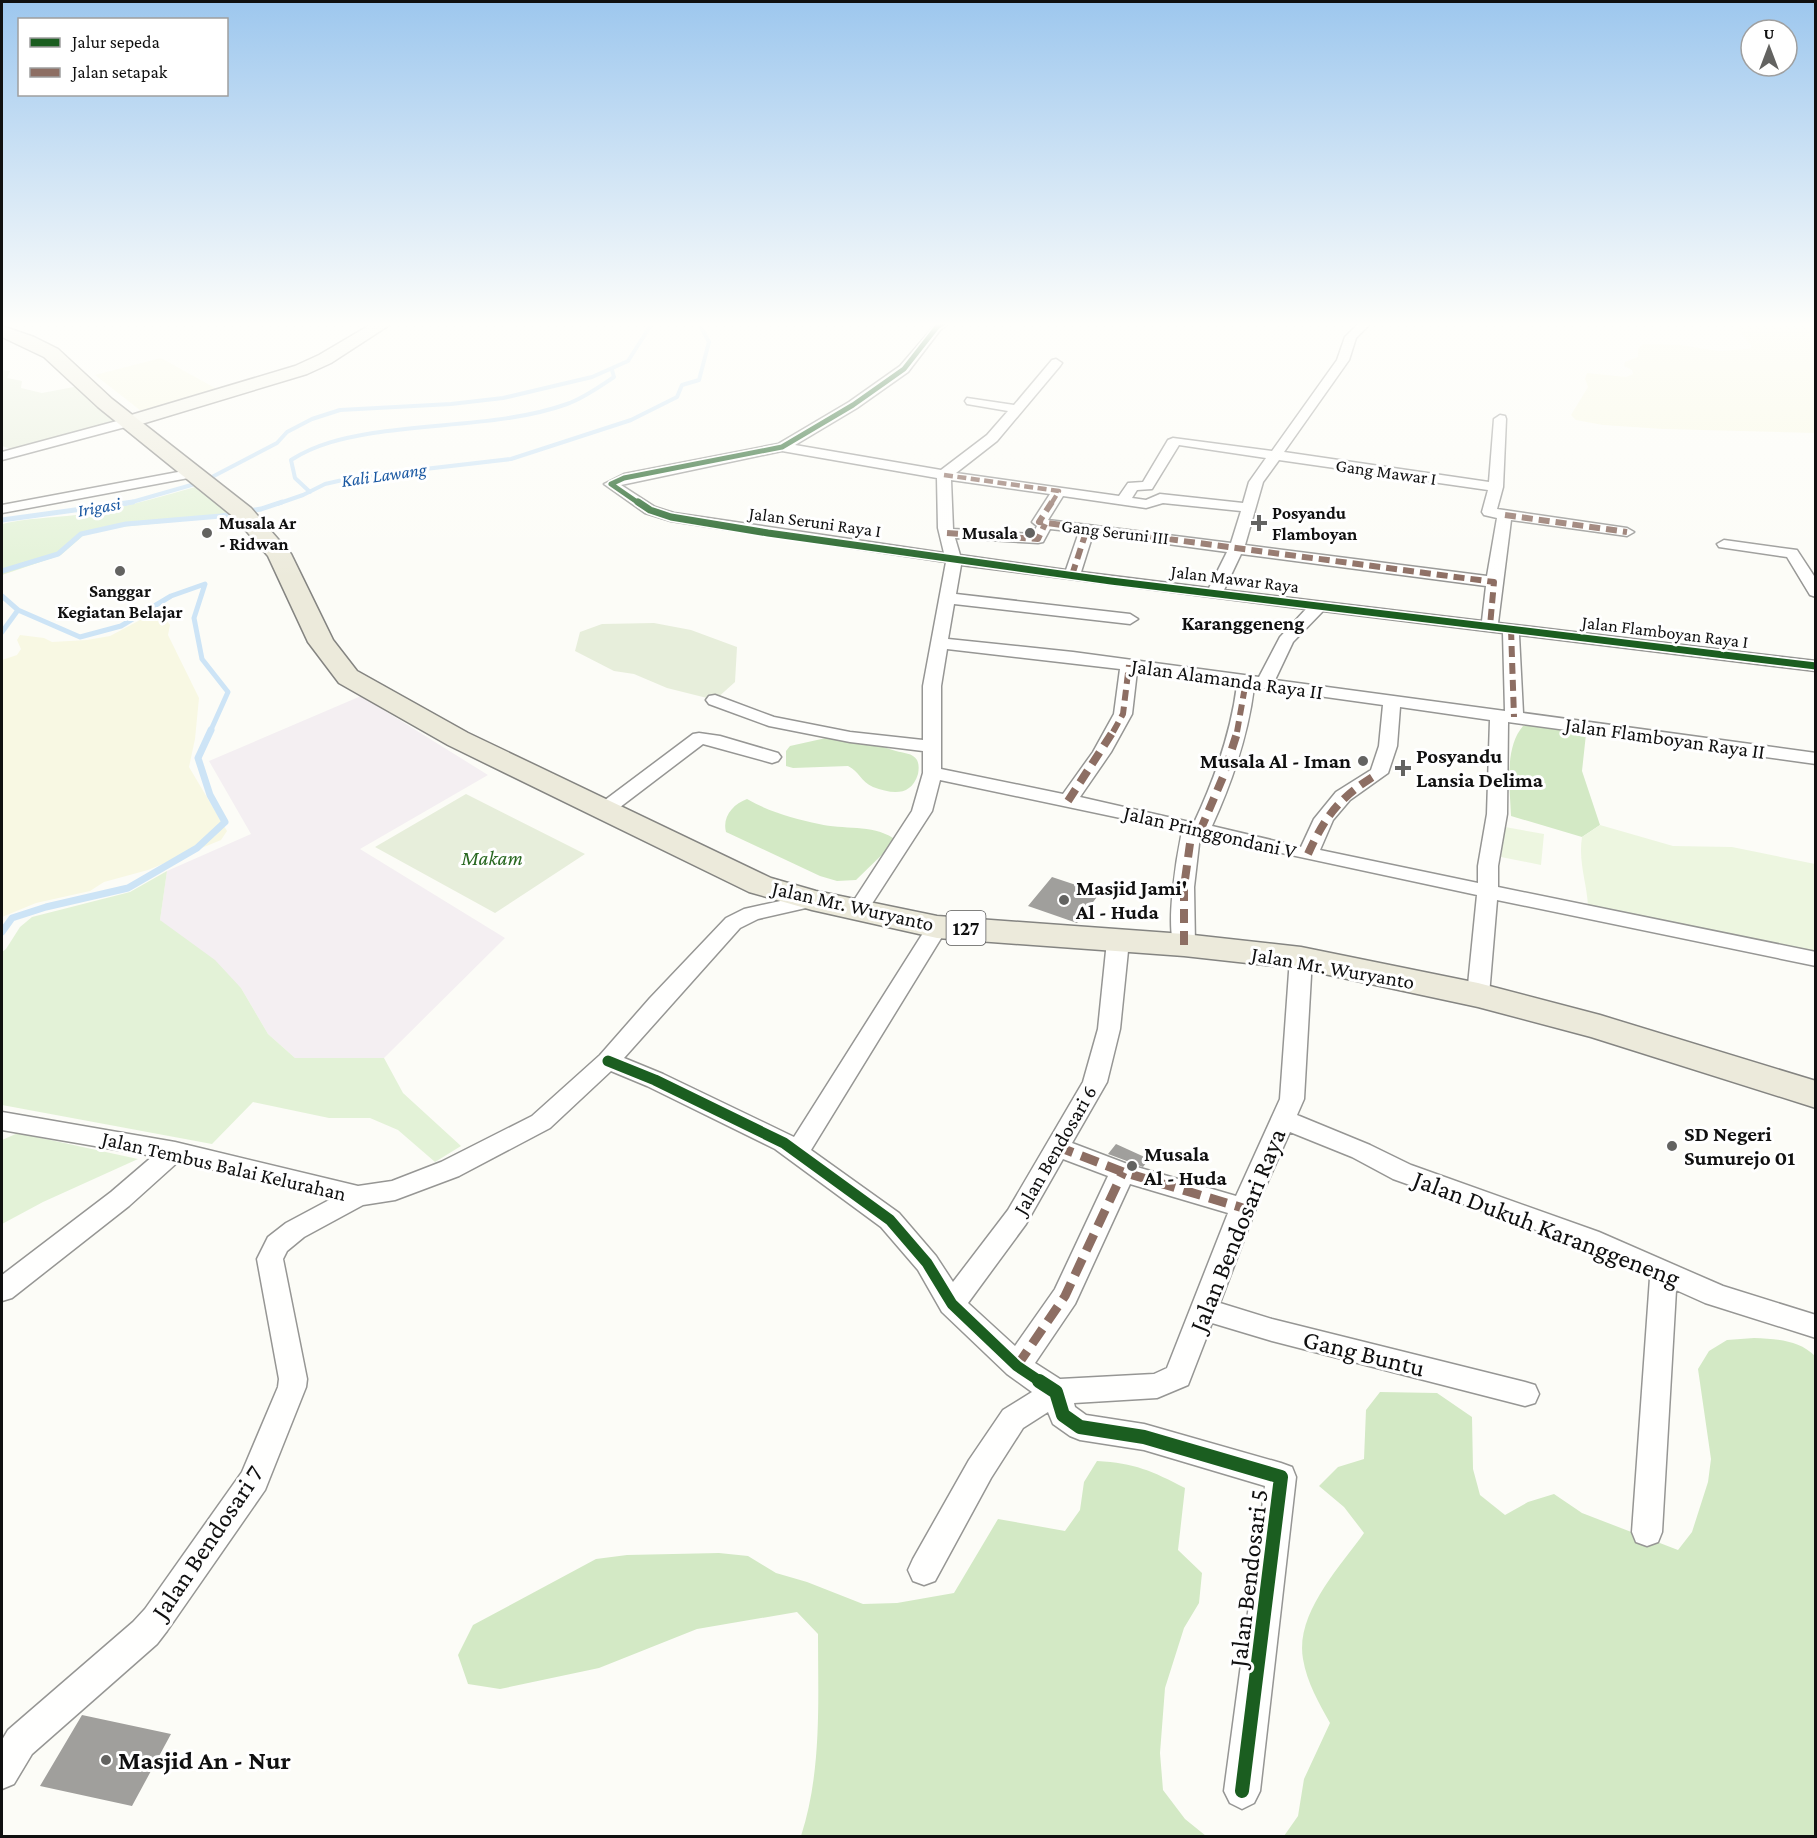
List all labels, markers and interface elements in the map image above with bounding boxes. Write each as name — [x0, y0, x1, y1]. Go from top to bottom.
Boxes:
legend — [18, 18, 228, 96]
north arrow — [1739, 18, 1799, 78]
text: U — [1764, 25, 1775, 42]
text: Jalur sepeda — [70, 32, 160, 52]
text: Jalan setapak — [70, 62, 168, 82]
street label: Gang Mawar I — [1334, 455, 1438, 489]
water label: Kali Lawang — [340, 459, 429, 491]
water label: Irigasi — [76, 493, 122, 521]
street label: Jalan Seruni Raya I — [746, 503, 882, 541]
place label: Posyandu Flamboyan — [1272, 503, 1358, 544]
place label: Musala Ar - Ridwan — [219, 513, 296, 554]
marker: Posyandu Flamboyan — [1250, 514, 1268, 532]
street label: Gang Seruni III — [1060, 516, 1170, 548]
place label: Musala — [962, 523, 1018, 543]
marker: Musala Ar - Ridwan — [200, 526, 214, 540]
marker: Musala — [1023, 526, 1037, 540]
street label: Jalan Mawar Raya — [1168, 561, 1300, 597]
marker: Sanggar Kegiatan Belajar — [113, 564, 127, 578]
place label: Sanggar Kegiatan Belajar — [57, 581, 183, 623]
district label: Karanggeneng — [1182, 612, 1304, 634]
street label: Jalan Flamboyan Raya I — [1579, 612, 1749, 652]
street label: Jalan Alamanda Raya II — [1128, 653, 1324, 704]
street label: Jalan Flamboyan Raya II — [1562, 712, 1766, 764]
place label: Posyandu Lansia Delima — [1416, 744, 1544, 792]
place label: Musala Al - Iman — [1200, 749, 1351, 773]
marker: Musala Al - Iman — [1356, 754, 1370, 768]
marker: Posyandu Lansia Delima — [1394, 759, 1412, 777]
street label: Jalan Pringgondani V — [1119, 800, 1299, 864]
park label: Makam — [460, 846, 523, 870]
street label: Jalan Mr. Wuryanto — [768, 875, 936, 936]
place label: Masjid Jami' Al - Huda — [1075, 876, 1187, 924]
marker: Masjid Jami' Al - Huda — [1057, 893, 1071, 907]
road number: 127 — [946, 911, 986, 945]
street label: Jalan Mr. Wuryanto — [1248, 942, 1416, 994]
street label: Jalan Bendosari 6 — [1007, 1081, 1102, 1221]
place label: SD Negeri Sumurejo 01 — [1684, 1122, 1795, 1170]
street label: Jalan Bendosari Raya — [1183, 1124, 1292, 1338]
street label: Jalan Tembus Balai Kelurahan — [98, 1126, 348, 1206]
marker: SD Negeri Sumurejo 01 — [1665, 1139, 1679, 1153]
place label: Musala Al - Huda — [1143, 1142, 1228, 1190]
marker: Musala Al - Huda — [1125, 1159, 1139, 1173]
street label: Jalan Dukuh Karanggeneng — [1408, 1163, 1685, 1293]
street label: Gang Buntu — [1300, 1324, 1428, 1383]
street label: Jalan Bendosari 7 — [144, 1460, 269, 1626]
street label: Jalan Bendosari 5 — [1223, 1487, 1274, 1671]
place label: Masjid An - Nur — [118, 1746, 292, 1775]
marker: Masjid An - Nur — [99, 1753, 113, 1767]

